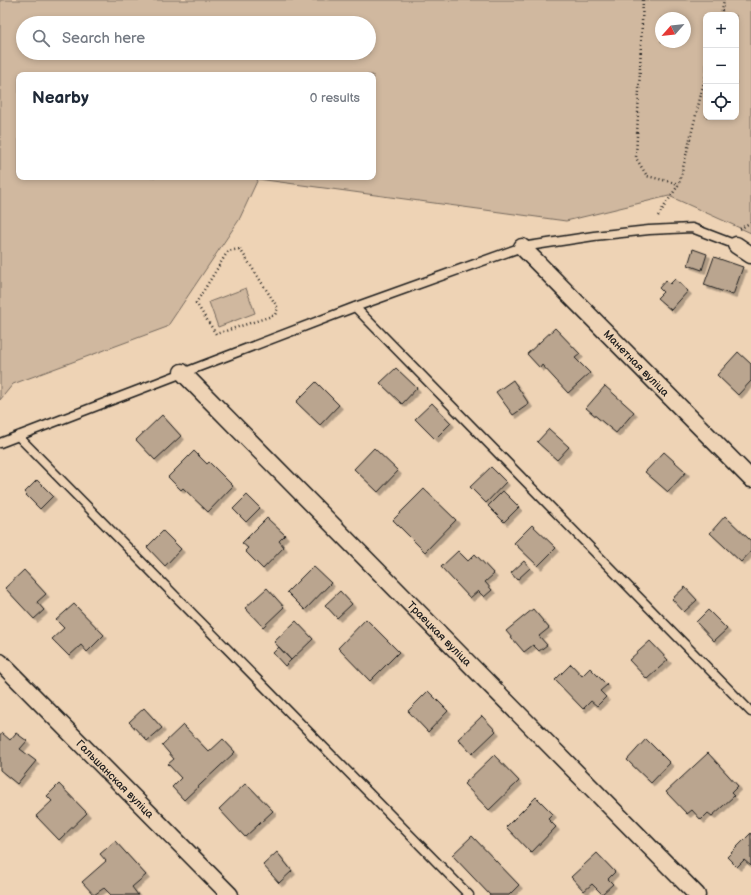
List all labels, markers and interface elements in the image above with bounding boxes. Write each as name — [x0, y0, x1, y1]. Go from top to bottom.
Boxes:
north arrow — [655, 12, 691, 48]
map controls — [703, 12, 739, 120]
button: + — [703, 12, 739, 48]
search box — [16, 16, 376, 60]
icon: search — [30, 27, 52, 49]
text: Search here — [62, 29, 145, 48]
button: − — [703, 48, 739, 84]
button: locate — [703, 84, 739, 120]
text: Nearby — [32, 88, 89, 108]
text: 0 results — [310, 90, 360, 106]
street label: Манетная вуліца — [601, 327, 672, 399]
street label: Траецкая вуліца — [405, 598, 475, 669]
street label: Гальшанская вуліца — [74, 737, 157, 821]

